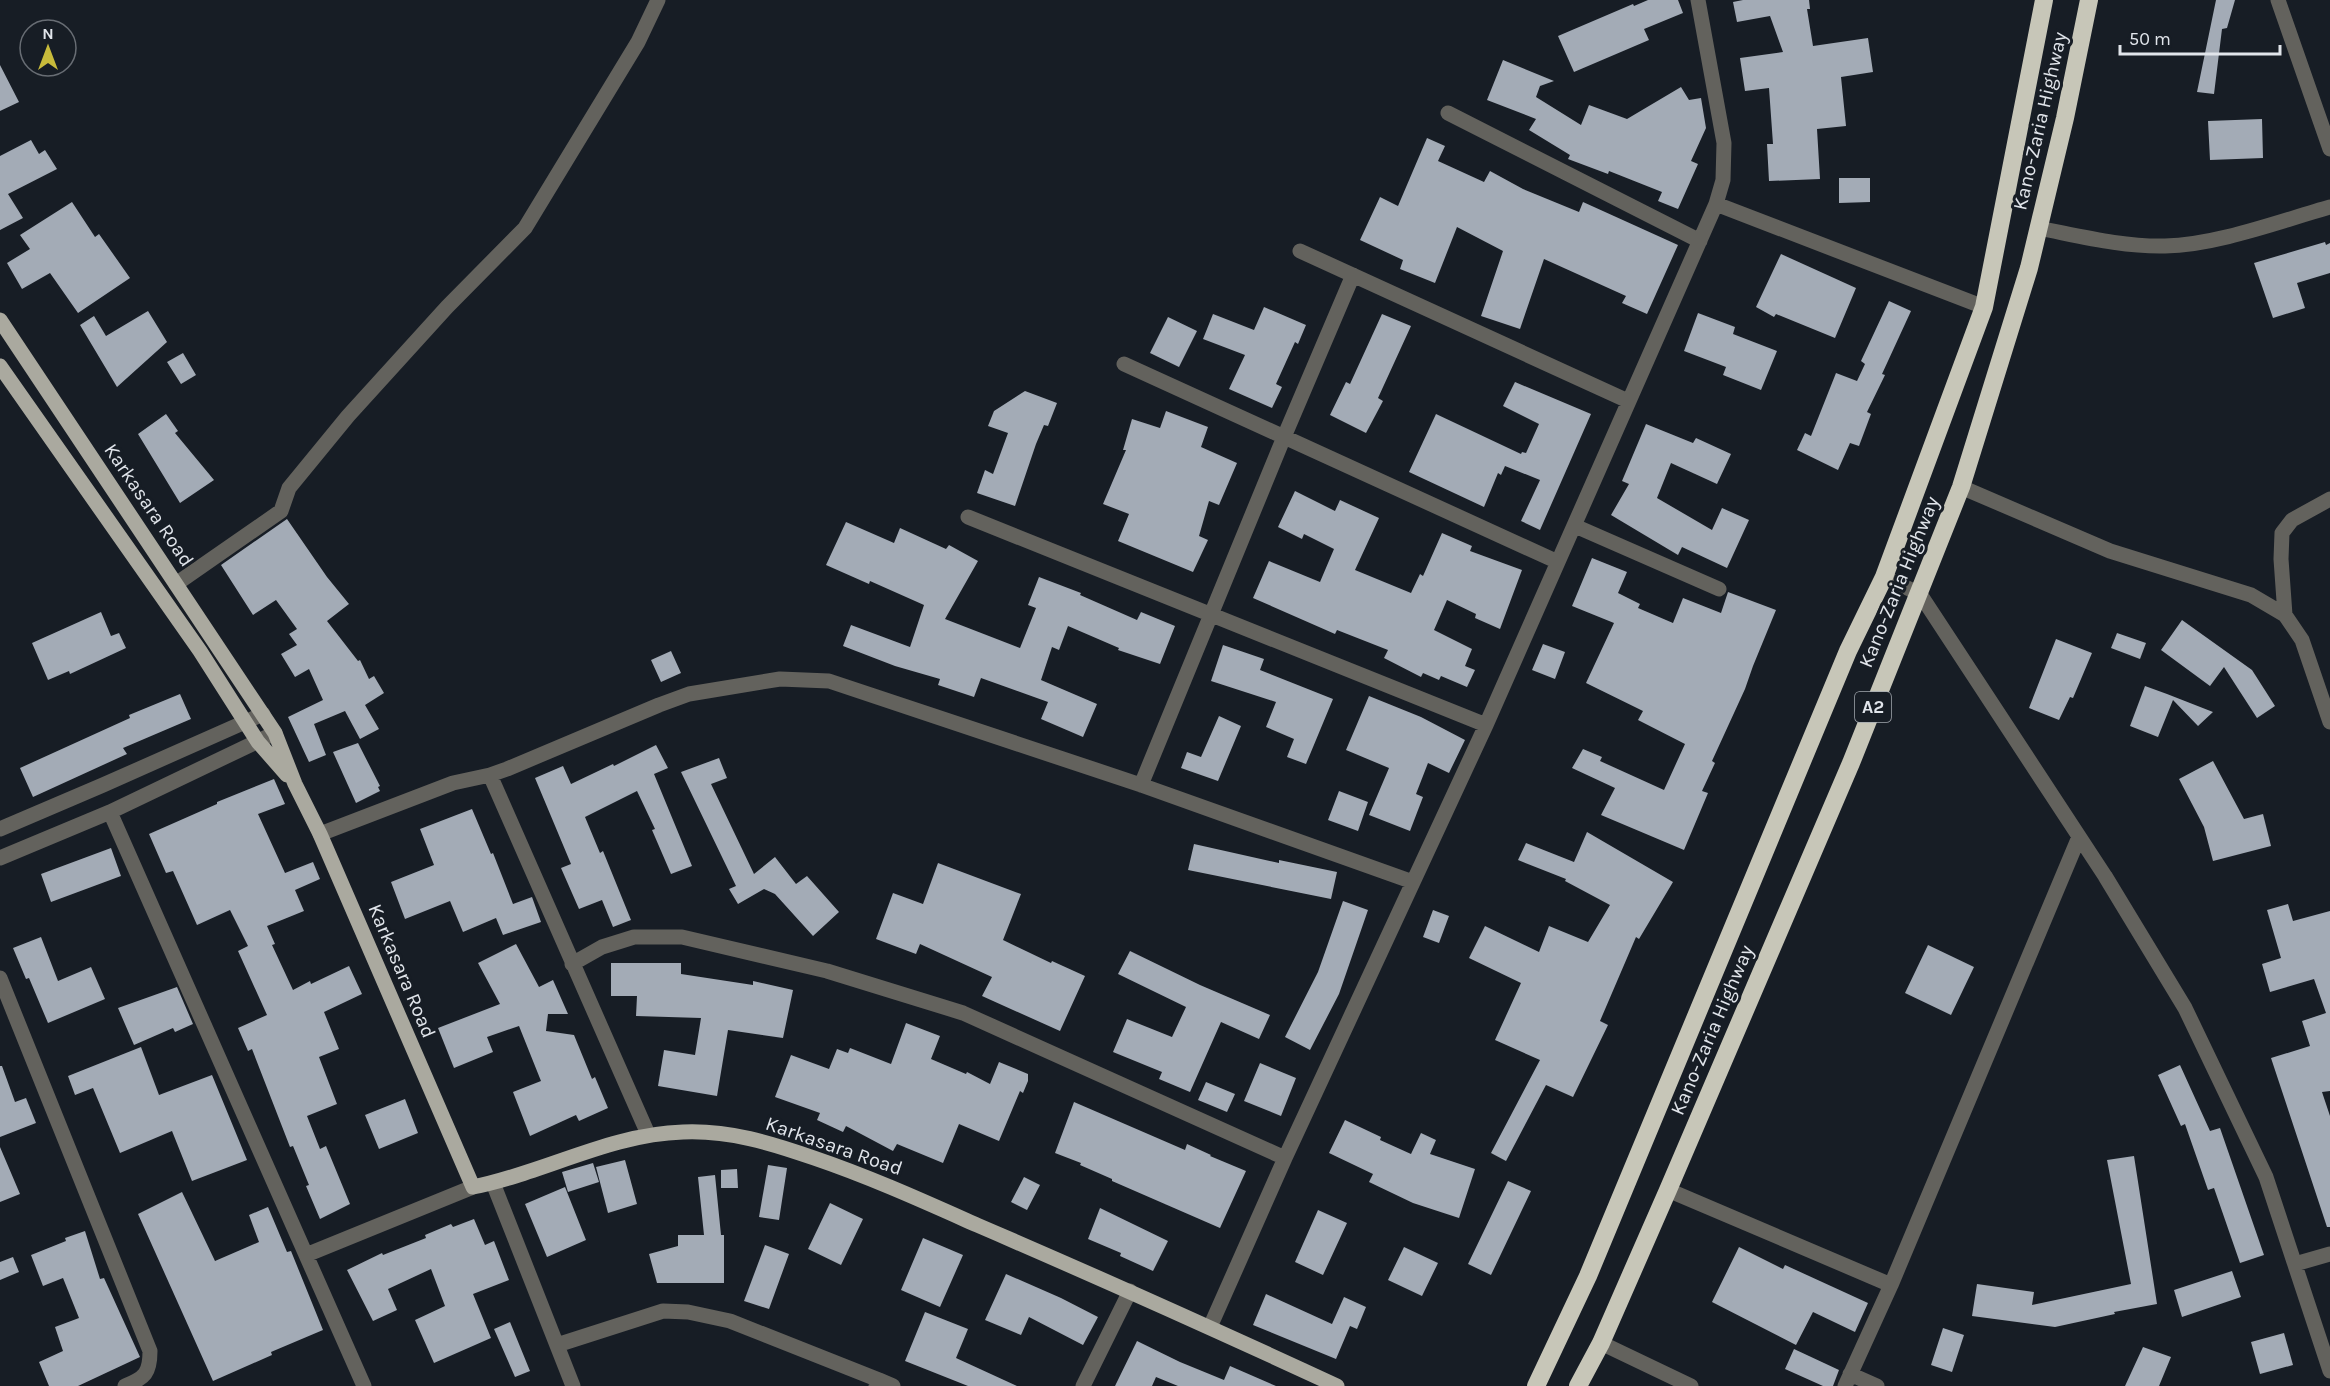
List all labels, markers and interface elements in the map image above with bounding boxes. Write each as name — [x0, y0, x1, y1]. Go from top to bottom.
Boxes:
north arrow — [18, 18, 78, 78]
scale bar — [2120, 18, 2280, 56]
text: N — [42, 24, 54, 43]
text: 50 m — [2129, 28, 2171, 50]
street label: Kano-Zaria Highway — [2008, 30, 2072, 212]
street label: Karkasara Road — [99, 439, 199, 571]
street label: Kano-Zaria Highway — [1854, 493, 1944, 671]
road number: A2 — [1855, 692, 1891, 722]
street label: Karkasara Road — [363, 901, 441, 1041]
street label: Kano-Zaria Highway — [1666, 942, 1758, 1118]
street label: Karkasara Road — [763, 1112, 905, 1180]

